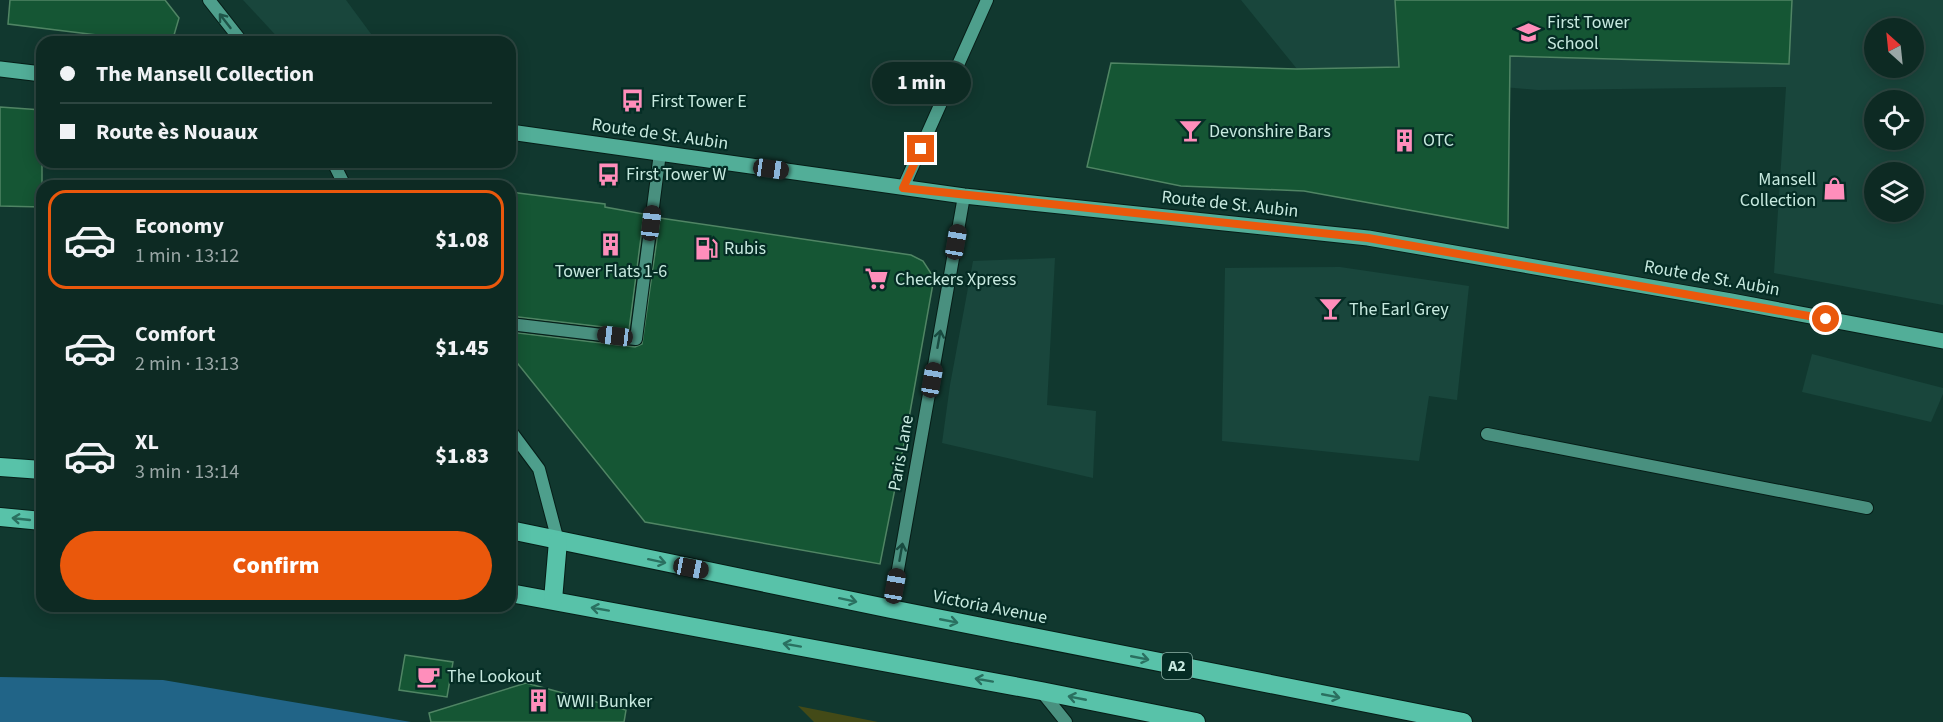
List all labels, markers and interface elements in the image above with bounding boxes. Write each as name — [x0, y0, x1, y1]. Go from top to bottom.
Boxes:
place label: First Tower School — [1547, 10, 1630, 56]
one-way arrow — [219, 13, 232, 29]
north arrow — [1864, 18, 1924, 78]
map controls — [1864, 18, 1924, 222]
school or university icon: First Tower School — [1516, 19, 1542, 45]
text: The Mansell Collection — [96, 58, 314, 90]
callout: 1 min — [872, 62, 970, 104]
text: 1 min — [897, 69, 946, 97]
bus stop icon: First Tower E — [620, 88, 646, 114]
place label: First Tower E — [651, 89, 747, 114]
button: locate — [1864, 90, 1924, 150]
street label: Route de St. Aubin — [590, 112, 730, 156]
text: Route ès Nouaux — [96, 116, 258, 148]
bar icon: Devonshire Bars — [1178, 118, 1204, 144]
place label: Devonshire Bars — [1209, 119, 1331, 144]
building icon: OTC — [1392, 127, 1418, 153]
place label: OTC — [1423, 128, 1454, 153]
route end — [907, 135, 934, 162]
car — [752, 158, 790, 180]
bus stop icon: First Tower W — [595, 161, 621, 187]
place label: First Tower W — [626, 162, 726, 187]
button: layers — [1864, 162, 1924, 222]
place label: Mansell Collection — [1740, 167, 1816, 213]
shop icon: Mansell Collection — [1821, 176, 1847, 202]
street label: Route de St. Aubin — [1160, 184, 1300, 224]
car — [640, 204, 662, 242]
text: Economy — [135, 210, 224, 242]
icon: car — [63, 213, 117, 267]
car — [944, 223, 968, 261]
text: $1.08 — [435, 224, 489, 256]
building icon: Tower Flats 1-6 — [598, 232, 624, 258]
fuel station icon: Rubis — [693, 235, 719, 261]
place label: Rubis — [724, 236, 766, 261]
text: 1 min · 13:12 — [135, 242, 239, 270]
street label: Route de St. Aubin — [1642, 254, 1782, 302]
place label: Tower Flats 1-6 — [555, 259, 667, 284]
supermarket icon: Checkers Xpress — [864, 266, 890, 292]
place label: Checkers Xpress — [895, 267, 1016, 292]
bar icon: The Earl Grey — [1318, 296, 1344, 322]
place label: The Earl Grey — [1349, 297, 1449, 322]
route start — [1812, 305, 1839, 332]
text: Comfort — [135, 318, 216, 350]
icon: car — [63, 321, 117, 375]
car — [596, 325, 634, 347]
one-way arrow — [934, 330, 945, 349]
text: $1.45 — [435, 332, 489, 364]
text: 2 min · 13:13 — [135, 350, 239, 378]
car — [920, 361, 944, 399]
street label: Paris Lane — [882, 413, 920, 493]
text: XL — [135, 426, 159, 458]
icon: car — [63, 429, 117, 483]
text: $1.83 — [435, 440, 489, 472]
text: 3 min · 13:14 — [135, 458, 239, 486]
one-way arrow — [12, 513, 31, 524]
button: Confirm — [60, 531, 492, 600]
one-way arrow — [896, 542, 907, 562]
one-way arrow — [646, 556, 666, 567]
car — [672, 556, 710, 580]
car — [883, 567, 907, 605]
street label: Victoria Avenue — [931, 584, 1049, 630]
one-way arrow — [837, 595, 857, 606]
one-way arrow — [591, 603, 611, 614]
one-way arrow — [939, 615, 958, 627]
one-way arrow — [783, 639, 802, 650]
one-way arrow — [1130, 653, 1149, 664]
road number: A2 — [1162, 653, 1192, 679]
cafe icon: The Lookout — [416, 663, 442, 689]
place label: The Lookout — [447, 664, 541, 689]
one-way arrow — [975, 674, 994, 685]
building icon: WWII Bunker — [526, 688, 552, 714]
place label: WWII Bunker — [557, 689, 653, 714]
one-way arrow — [1321, 691, 1341, 702]
one-way arrow — [1067, 692, 1087, 703]

